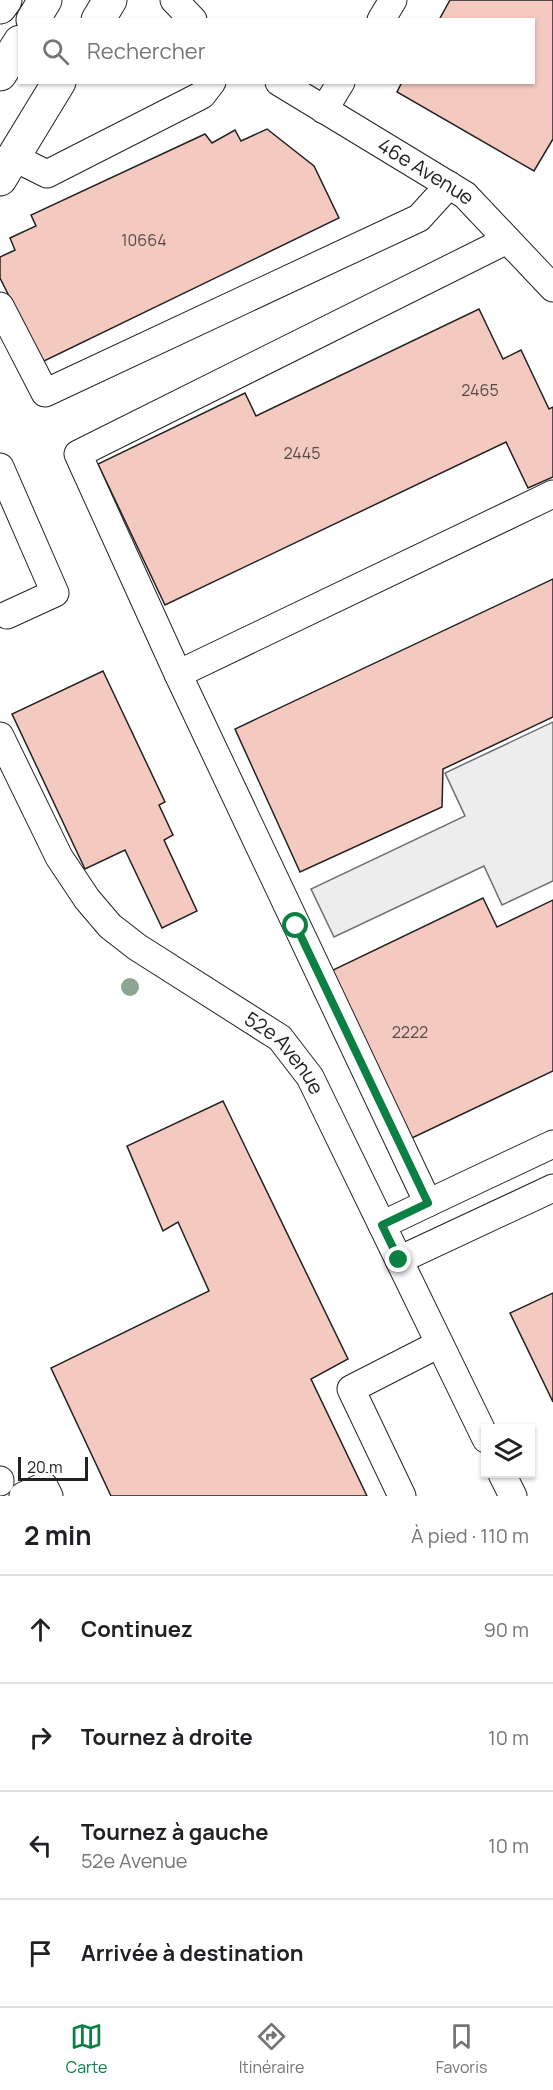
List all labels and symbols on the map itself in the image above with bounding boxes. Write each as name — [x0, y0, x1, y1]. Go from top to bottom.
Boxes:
street label: 46e Avenue — [373, 131, 481, 210]
house number: 10664 — [121, 229, 167, 251]
house number: 2465 — [461, 379, 499, 401]
house number: 2445 — [283, 442, 321, 464]
route start — [282, 912, 308, 938]
street label: 52e Avenue — [240, 1005, 330, 1099]
house number: 2222 — [392, 1021, 428, 1043]
route end — [385, 1246, 411, 1272]
scale bar — [18, 1454, 88, 1482]

